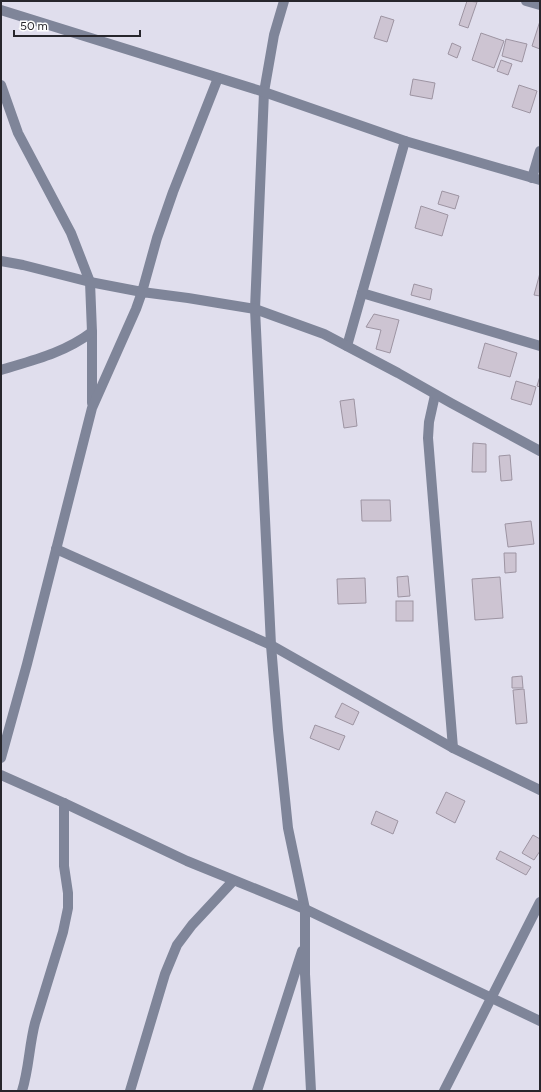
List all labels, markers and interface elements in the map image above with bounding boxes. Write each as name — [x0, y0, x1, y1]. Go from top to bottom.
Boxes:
scale bar — [14, 12, 140, 38]
text: 50 m — [20, 19, 48, 33]

